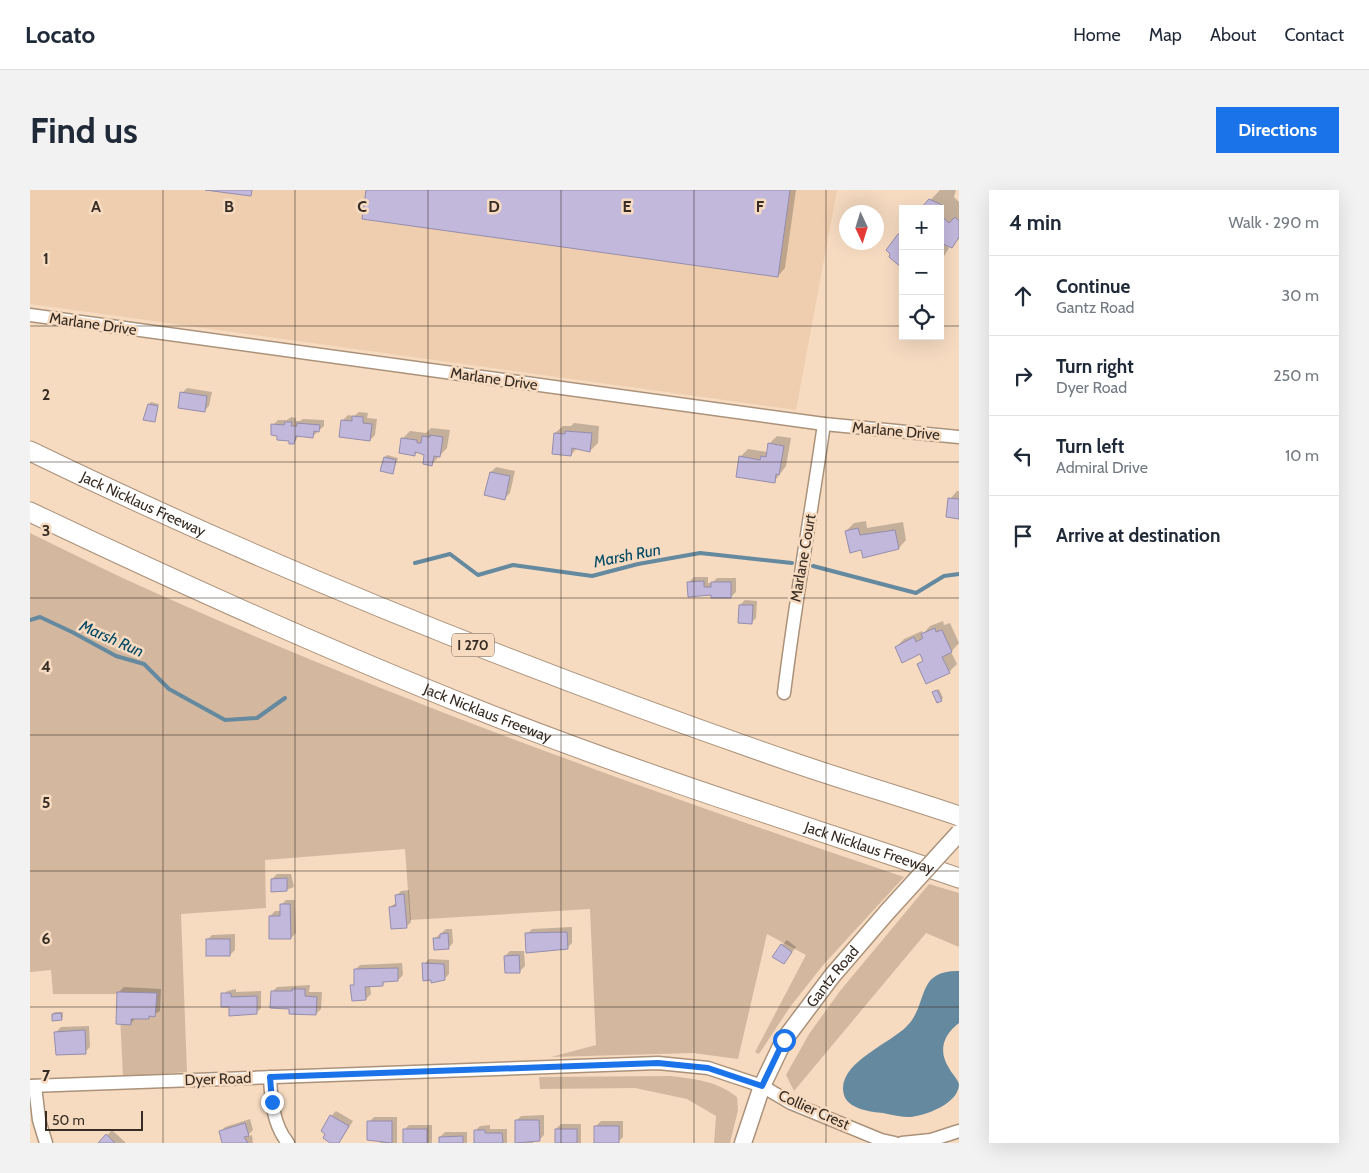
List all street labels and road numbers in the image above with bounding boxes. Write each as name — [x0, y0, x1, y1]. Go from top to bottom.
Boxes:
street label: Marlane Drive — [48, 309, 138, 339]
street label: Marlane Drive — [449, 364, 539, 394]
street label: Marlane Drive — [851, 418, 941, 444]
street label: Jack Nicklaus Freeway — [77, 467, 209, 541]
street label: Marlane Court — [786, 513, 820, 603]
road number: I 270 — [452, 634, 494, 656]
street label: Jack Nicklaus Freeway — [420, 680, 554, 746]
street label: Jack Nicklaus Freeway — [801, 818, 937, 878]
street label: Gantz Road — [803, 942, 863, 1011]
street label: Dyer Road — [184, 1069, 252, 1089]
street label: Collier Crest — [776, 1086, 852, 1134]

